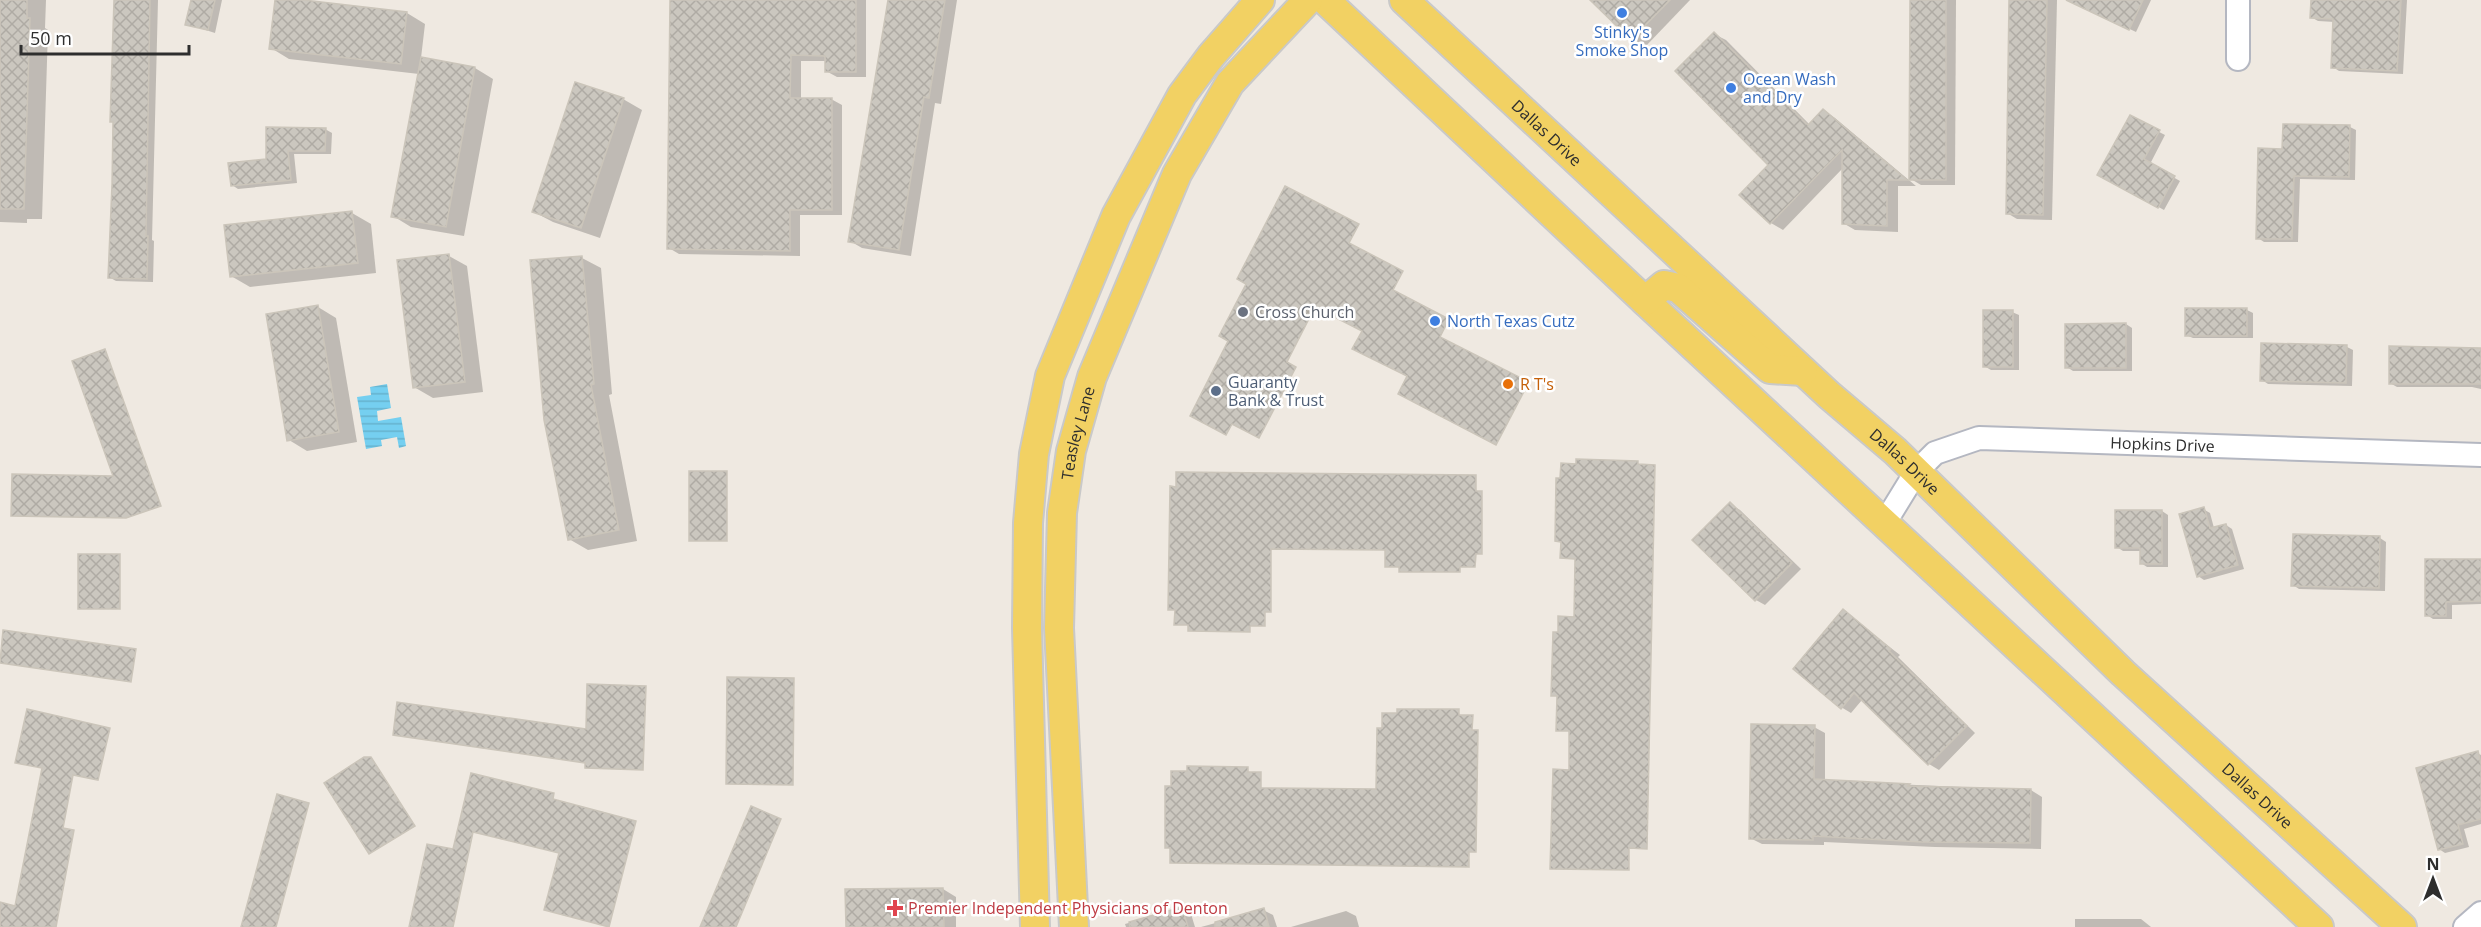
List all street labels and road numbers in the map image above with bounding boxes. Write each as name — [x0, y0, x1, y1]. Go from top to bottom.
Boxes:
street label: Dallas Drive — [1507, 95, 1587, 171]
street label: Teasley Lane — [1056, 384, 1100, 481]
street label: Dallas Drive — [1865, 423, 1945, 500]
street label: Hopkins Drive — [2110, 431, 2215, 457]
street label: Dallas Drive — [2217, 758, 2298, 833]

